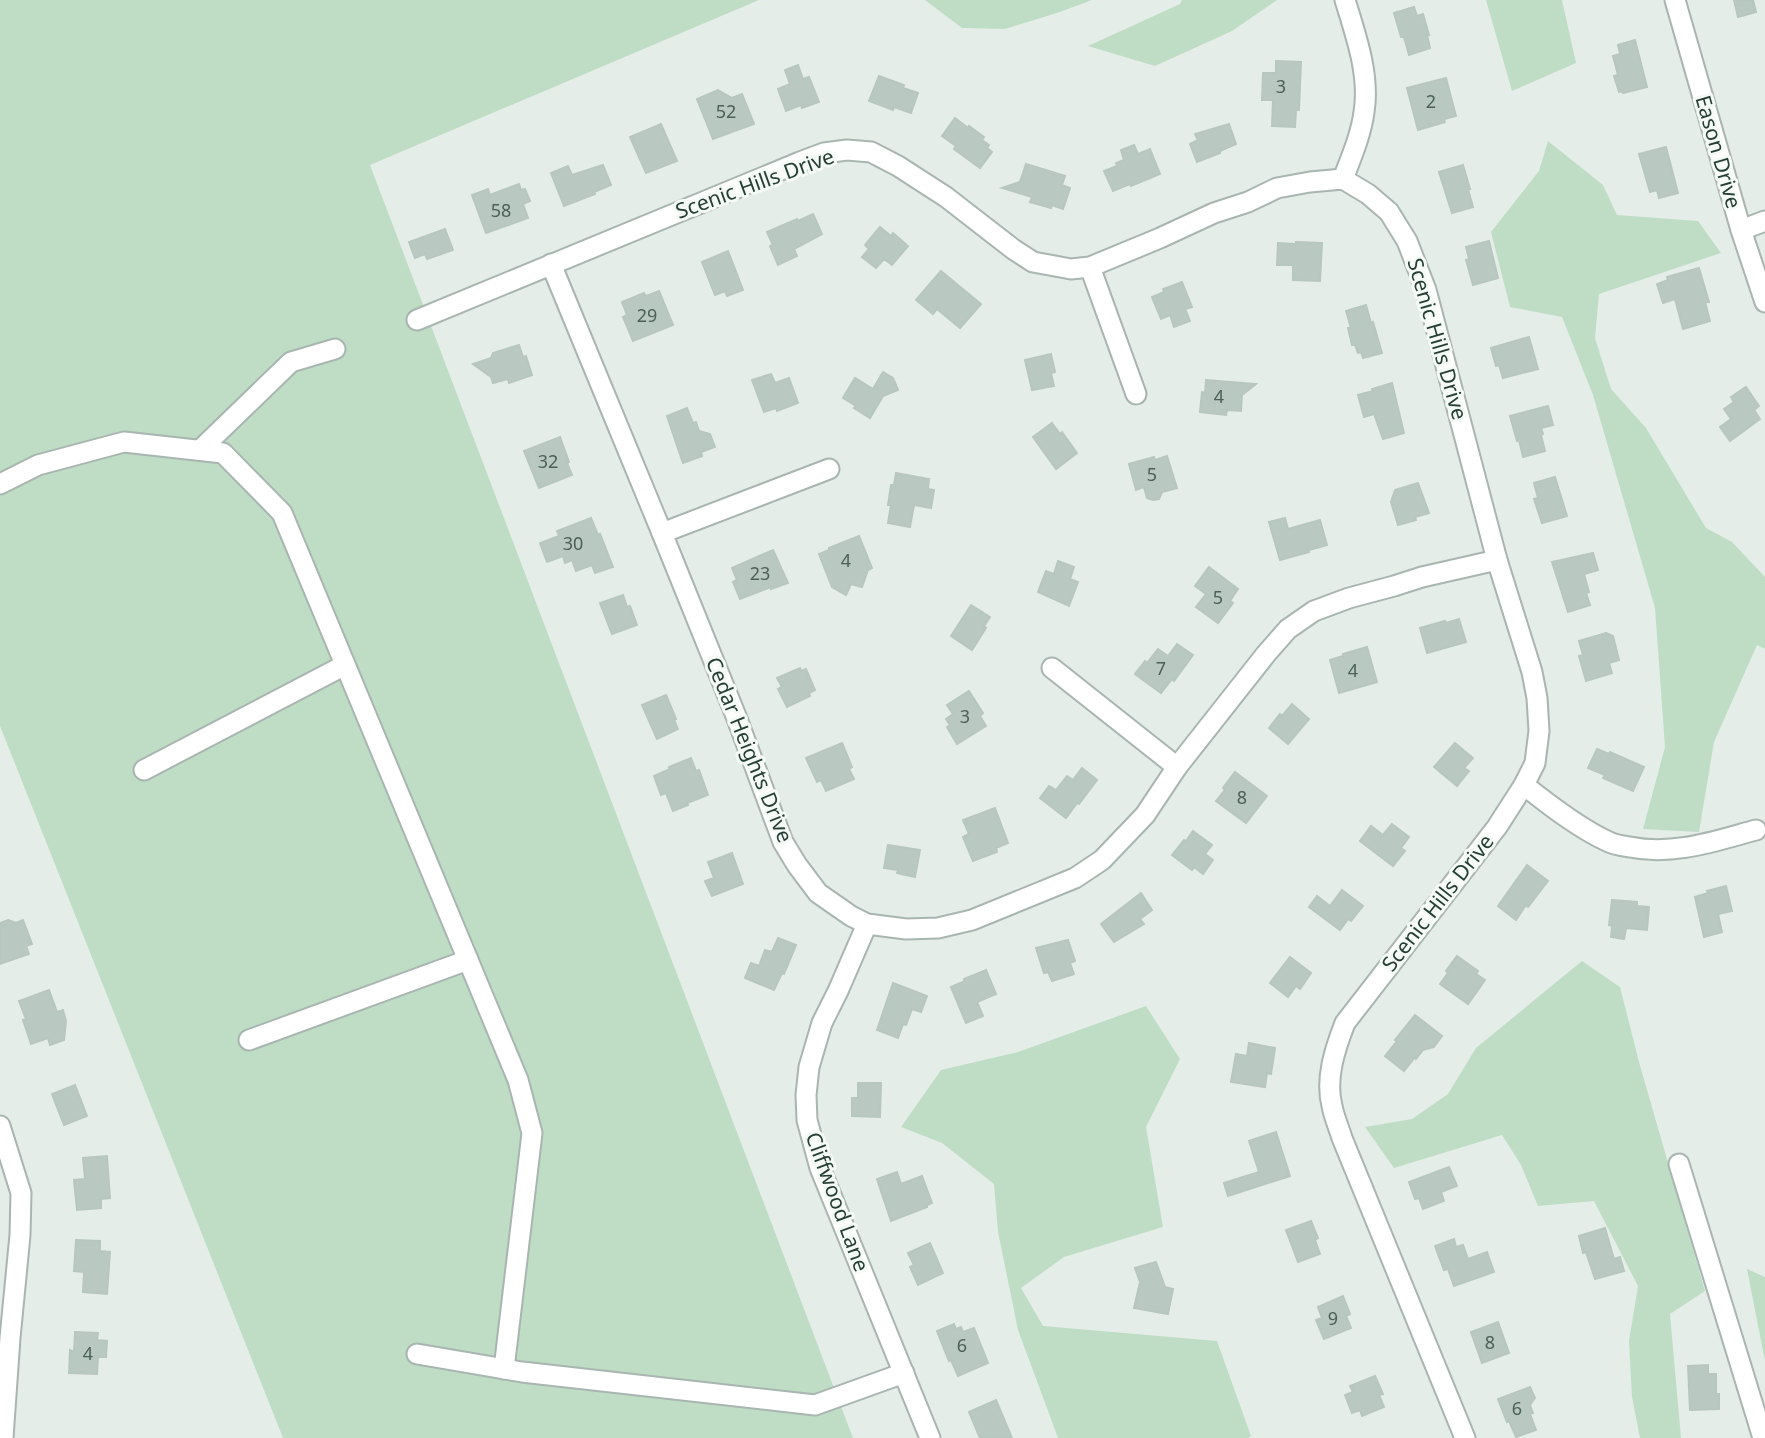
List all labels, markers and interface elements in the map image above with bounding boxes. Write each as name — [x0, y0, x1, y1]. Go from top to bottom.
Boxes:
house number: 3 — [1276, 74, 1286, 98]
house number: 2 — [1426, 89, 1436, 113]
street label: Eason Drive — [1689, 92, 1748, 212]
house number: 52 — [716, 99, 736, 123]
street label: Scenic Hills Drive — [672, 141, 838, 225]
house number: 58 — [491, 198, 511, 222]
street label: Scenic Hills Drive — [1402, 255, 1474, 423]
house number: 29 — [637, 303, 657, 327]
house number: 4 — [1214, 384, 1224, 408]
house number: 32 — [538, 449, 558, 473]
house number: 5 — [1147, 462, 1157, 486]
house number: 30 — [563, 531, 583, 555]
house number: 4 — [841, 548, 851, 572]
house number: 23 — [750, 561, 770, 585]
house number: 5 — [1213, 585, 1223, 609]
street label: Cedar Heights Drive — [700, 653, 800, 847]
house number: 7 — [1156, 656, 1166, 680]
house number: 4 — [1348, 658, 1358, 682]
house number: 3 — [960, 704, 970, 728]
house number: 8 — [1237, 785, 1247, 809]
street label: Scenic Hills Drive — [1375, 828, 1500, 977]
street label: Cliffwood Lane — [800, 1128, 876, 1275]
house number: 9 — [1328, 1306, 1338, 1330]
house number: 8 — [1485, 1330, 1495, 1354]
house number: 6 — [957, 1333, 967, 1357]
house number: 4 — [83, 1341, 93, 1365]
house number: 6 — [1512, 1396, 1522, 1420]

